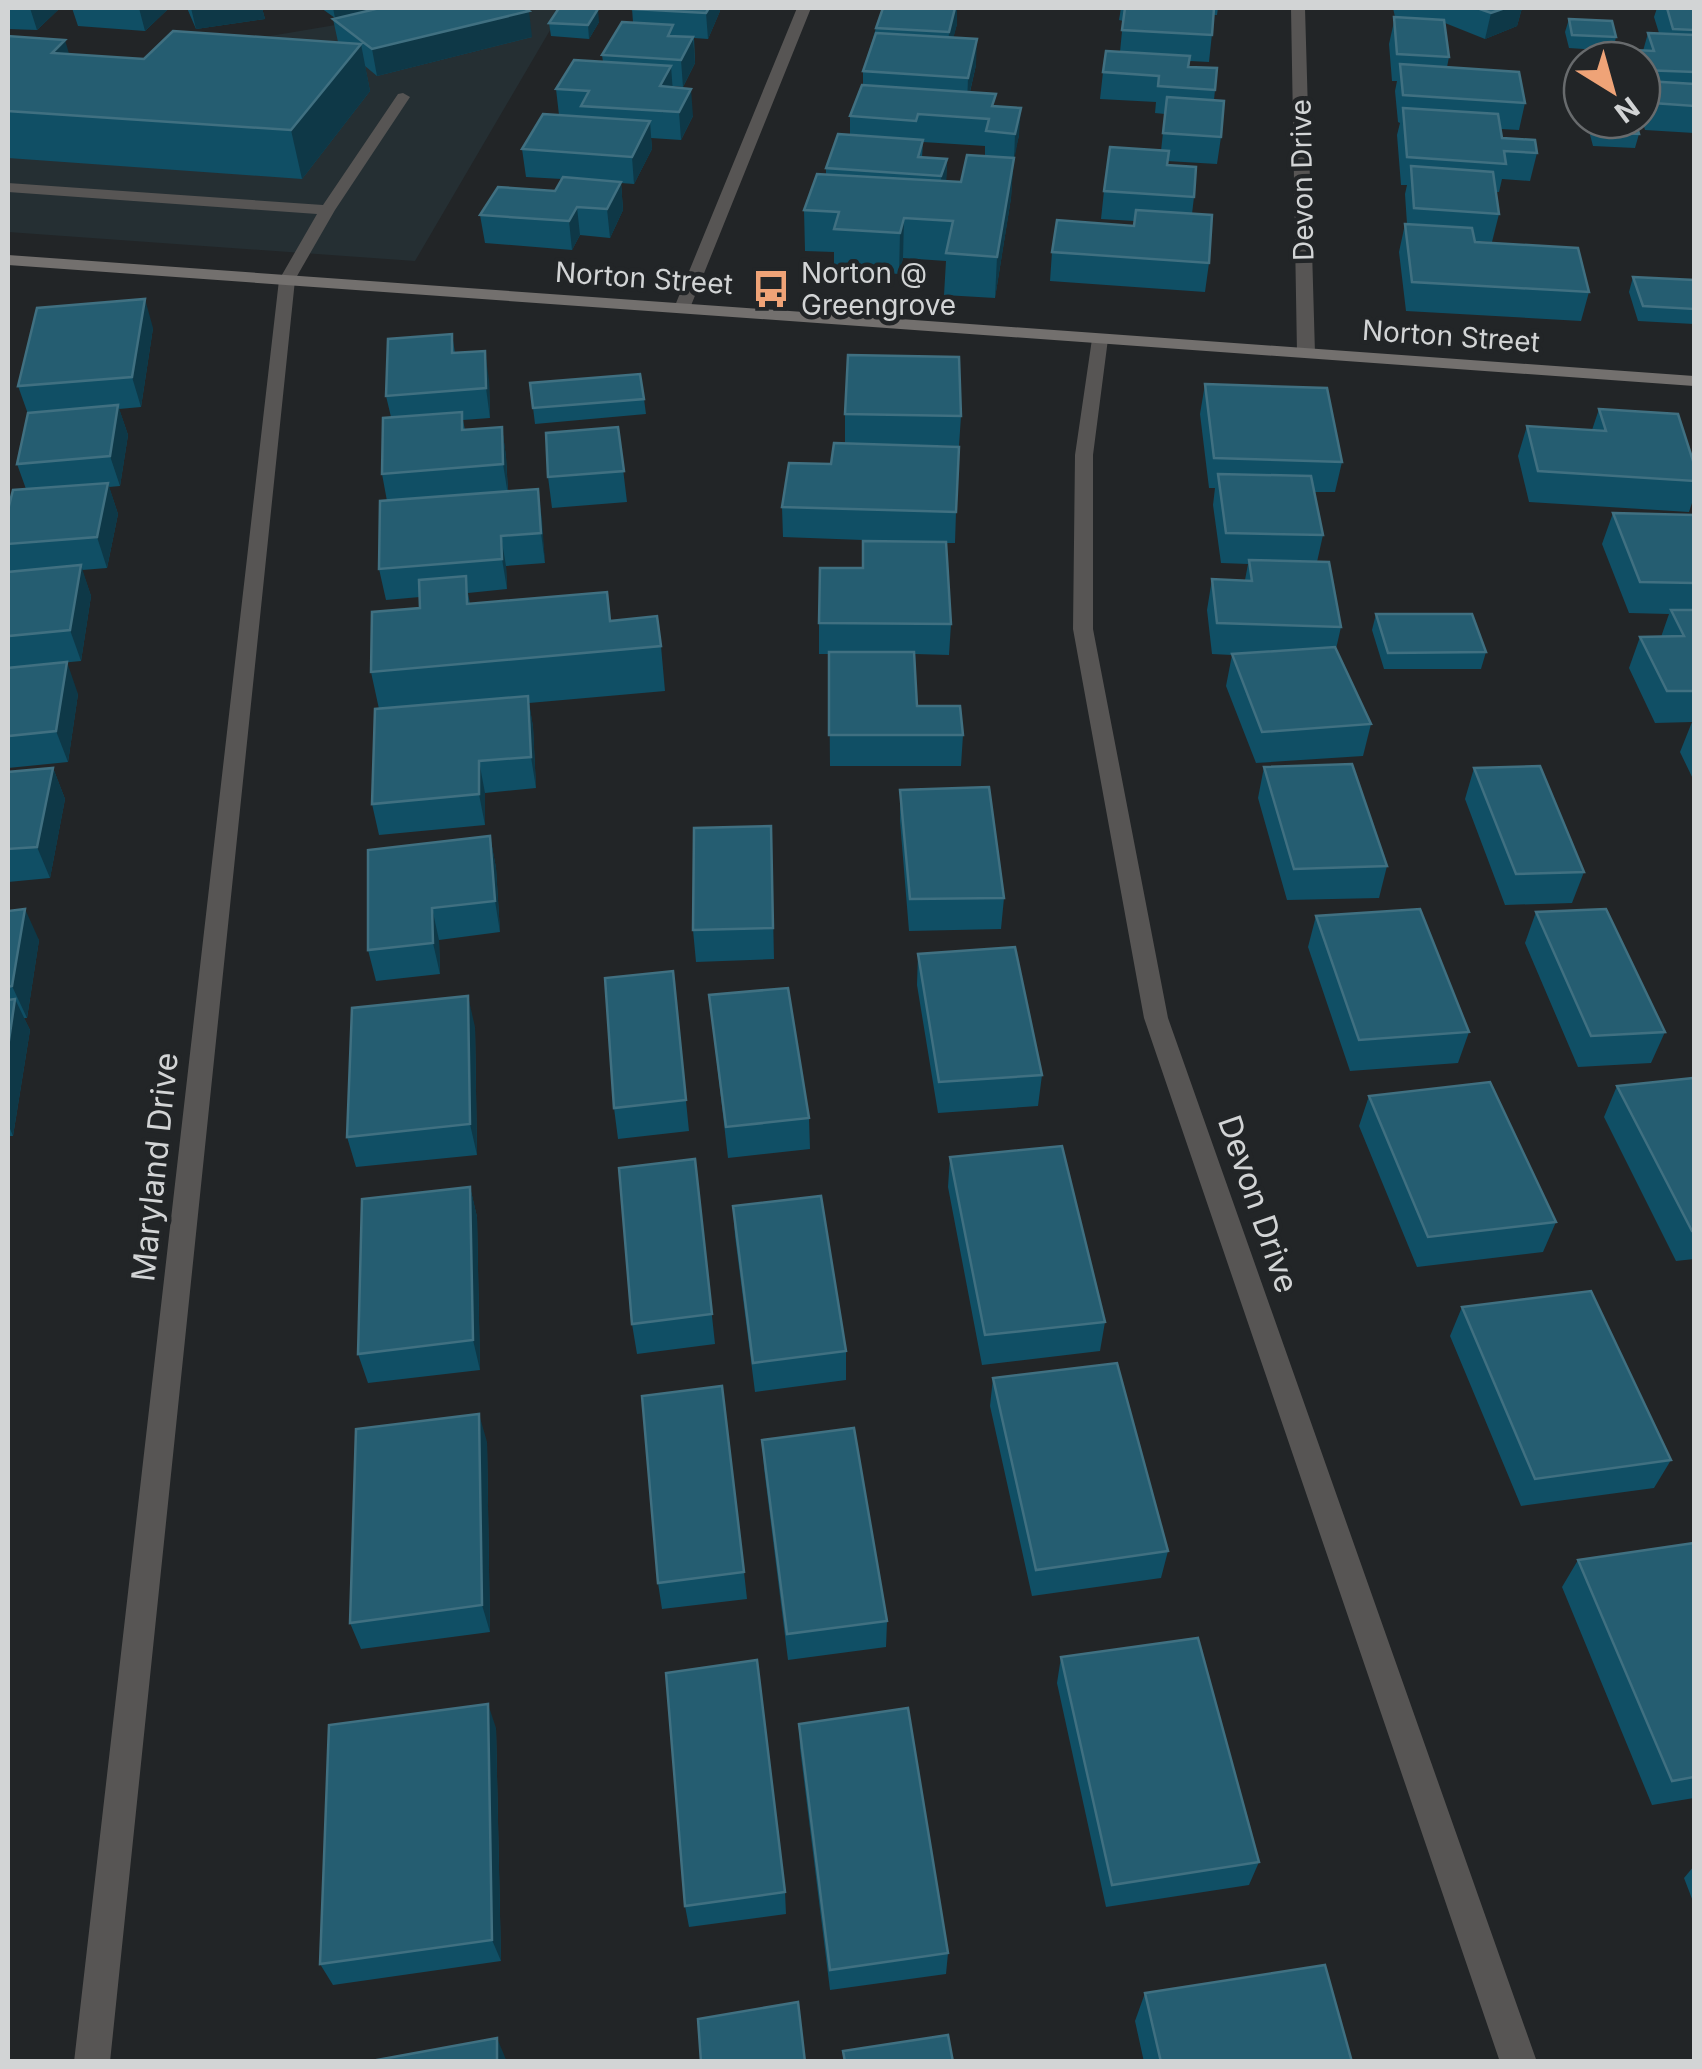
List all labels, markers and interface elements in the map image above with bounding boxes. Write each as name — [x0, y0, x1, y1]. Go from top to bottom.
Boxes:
north arrow — [1562, 40, 1662, 140]
text: N — [1608, 90, 1646, 130]
street label: Devon Drive — [1284, 99, 1320, 261]
street label: Norton Street — [554, 255, 734, 301]
place label: Norton @ Greengrove — [801, 256, 956, 322]
bus stop icon: Norton @ Greengrove — [750, 268, 792, 310]
street label: Norton Street — [1361, 313, 1541, 359]
street label: Maryland Drive — [123, 1050, 186, 1283]
street label: Devon Drive — [1210, 1110, 1307, 1298]

